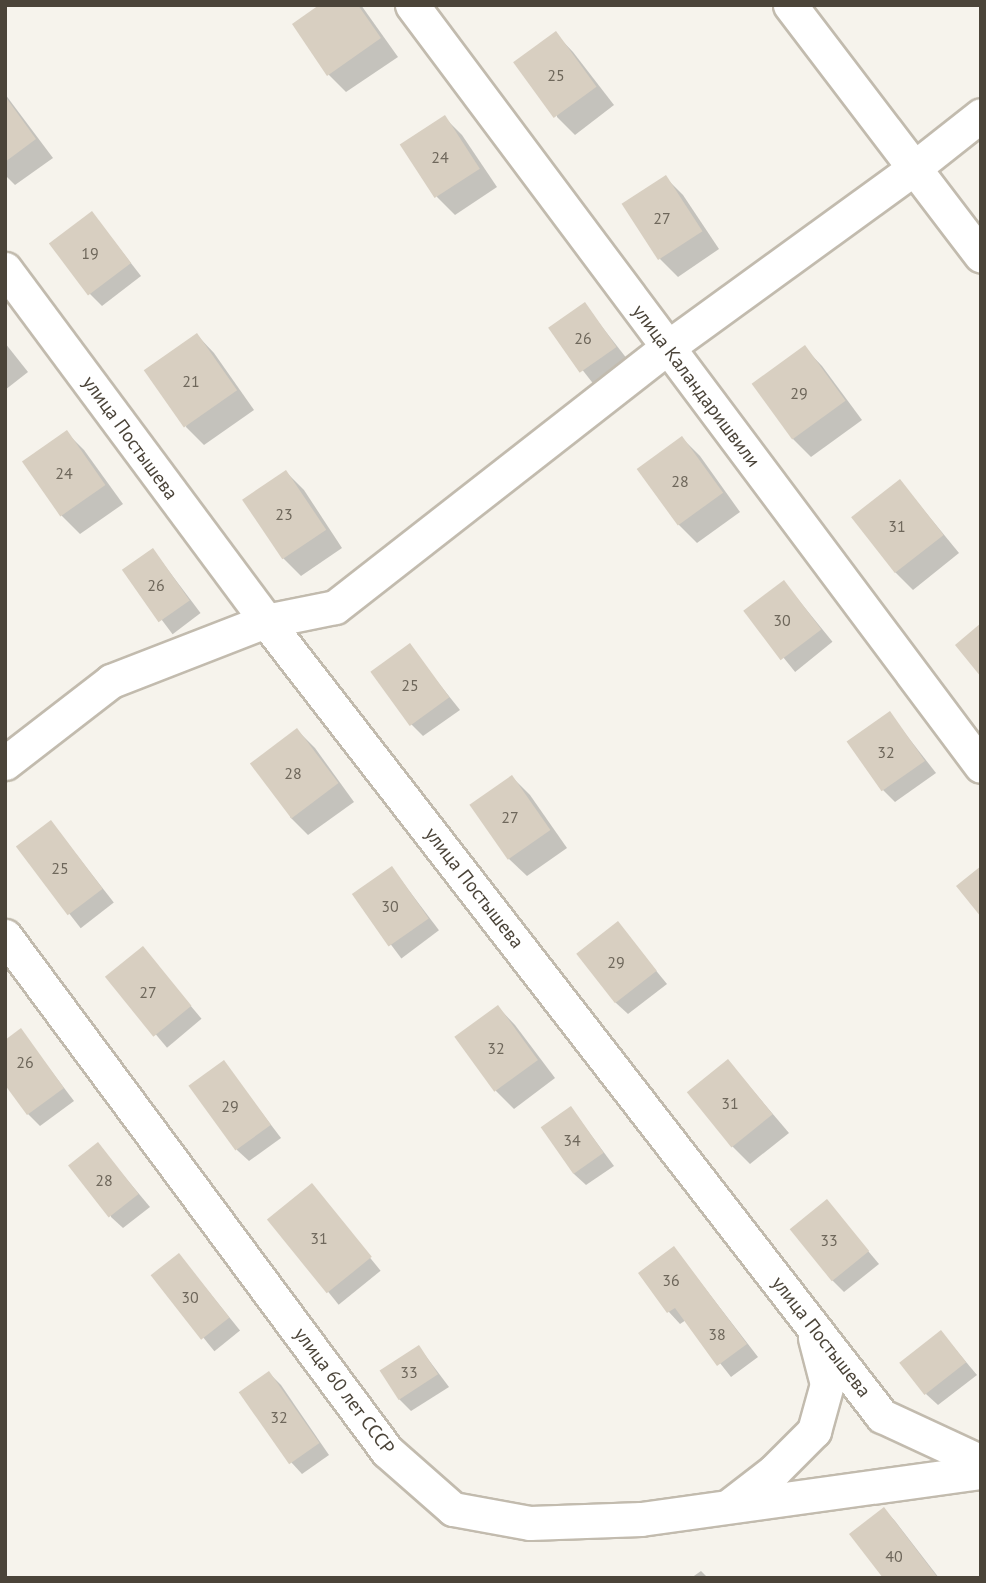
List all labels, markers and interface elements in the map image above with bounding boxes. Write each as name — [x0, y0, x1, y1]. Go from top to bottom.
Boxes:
house number: 25 — [547, 65, 565, 85]
house number: 24 — [431, 147, 449, 167]
house number: 27 — [653, 208, 671, 228]
house number: 19 — [81, 243, 99, 263]
street label: улица Каландаришвили — [627, 300, 765, 472]
house number: 26 — [574, 328, 592, 348]
house number: 21 — [182, 371, 200, 391]
street label: улица Постышева — [78, 372, 182, 504]
house number: 29 — [790, 383, 808, 403]
house number: 24 — [55, 463, 73, 483]
house number: 28 — [671, 471, 689, 491]
house number: 23 — [275, 504, 293, 524]
house number: 31 — [888, 516, 906, 536]
house number: 26 — [147, 575, 165, 595]
house number: 30 — [773, 610, 791, 630]
house number: 25 — [401, 675, 419, 695]
house number: 32 — [877, 742, 895, 762]
house number: 28 — [284, 763, 302, 783]
house number: 27 — [501, 807, 519, 827]
street label: улица Постышева — [420, 823, 528, 953]
house number: 25 — [51, 858, 69, 878]
house number: 30 — [381, 896, 399, 916]
house number: 29 — [607, 952, 625, 972]
house number: 27 — [139, 982, 157, 1002]
house number: 32 — [487, 1038, 505, 1058]
house number: 26 — [16, 1052, 34, 1072]
house number: 31 — [721, 1093, 739, 1113]
house number: 29 — [221, 1096, 239, 1116]
house number: 34 — [563, 1130, 581, 1150]
house number: 28 — [95, 1170, 113, 1190]
house number: 31 — [310, 1228, 328, 1248]
house number: 33 — [820, 1230, 838, 1250]
house number: 36 — [662, 1270, 680, 1290]
street label: улица Постышева — [767, 1272, 875, 1402]
house number: 30 — [181, 1287, 199, 1307]
street label: улица 60 лет СССР — [289, 1323, 399, 1459]
house number: 38 — [708, 1324, 726, 1344]
house number: 33 — [400, 1362, 418, 1382]
house number: 32 — [270, 1407, 288, 1427]
house number: 40 — [885, 1546, 903, 1566]

